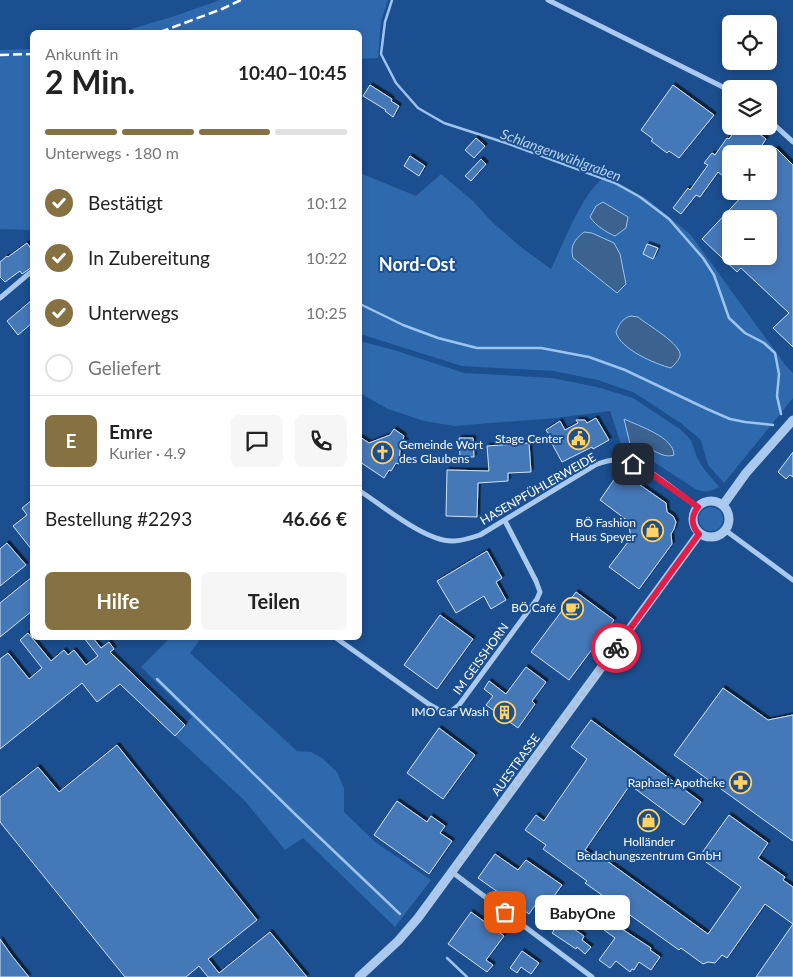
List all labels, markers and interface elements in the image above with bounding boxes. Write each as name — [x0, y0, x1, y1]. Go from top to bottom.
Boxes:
map controls — [722, 15, 777, 265]
button: locate — [722, 15, 777, 70]
text: Ankunft in — [45, 44, 118, 63]
text: 10:40–10:45 — [238, 61, 347, 84]
text: 2 Min. — [45, 62, 135, 101]
button: layers — [722, 80, 777, 135]
water label: Schlangenwühlgraben — [499, 125, 624, 184]
text: Unterwegs · 180 m — [45, 143, 179, 162]
button: + — [722, 145, 777, 200]
icon: check — [45, 189, 73, 217]
text: Bestätigt — [88, 191, 163, 214]
text: 10:12 — [306, 193, 347, 212]
button: − — [722, 210, 777, 265]
icon: check — [45, 244, 73, 272]
text: In Zubereitung — [88, 246, 210, 269]
text: 10:22 — [306, 248, 347, 267]
district label: Nord-Ost — [379, 253, 455, 275]
icon: check — [45, 299, 73, 327]
text: Unterwegs — [88, 301, 179, 324]
text: 10:25 — [306, 303, 347, 322]
text: Geliefert — [88, 356, 161, 379]
button: chat — [231, 415, 283, 467]
button: phone — [295, 415, 347, 467]
text: Emre — [109, 420, 153, 443]
public building icon: Stage Center — [567, 427, 591, 451]
text: E — [66, 429, 76, 452]
place label: Stage Center — [495, 431, 564, 446]
place label: Gemeinde Wort des Glaubens — [399, 437, 484, 466]
church icon: Gemeinde Wort des Glaubens — [371, 440, 395, 464]
text: Kurier · 4.9 — [109, 443, 186, 462]
pin — [612, 443, 654, 485]
street label: HASENPFÜHLERWEIDE — [477, 449, 598, 528]
icon: home — [619, 450, 647, 478]
text: Bestellung #2293 — [45, 507, 192, 530]
text: 46.66 € — [283, 507, 347, 530]
place label: BÖ Fashion Haus Speyer — [570, 515, 637, 544]
shop icon: BÖ Fashion Haus Speyer — [640, 518, 664, 542]
button: Hilfe — [45, 572, 191, 630]
button: Teilen — [201, 572, 347, 630]
cafe icon: BÖ Café — [560, 596, 584, 620]
place label: BÖ Café — [511, 600, 556, 615]
street label: IM GEISSHORN — [450, 620, 512, 698]
courier — [591, 623, 641, 673]
icon: bike — [602, 634, 630, 662]
building icon: IMO Car Wash — [493, 700, 517, 724]
place label: IMO Car Wash — [411, 704, 489, 719]
street label: AUESTRASSE — [488, 731, 543, 799]
pharmacy icon: Raphael-Apotheke — [729, 771, 753, 795]
place label: Raphael-Apotheke — [628, 775, 725, 790]
shop icon: Holländer Bedachungszentrum GmbH — [637, 809, 661, 833]
place label: Holländer Bedachungszentrum GmbH — [577, 834, 721, 863]
pin — [484, 891, 526, 933]
callout: BabyOne — [535, 894, 630, 930]
icon: bag — [491, 898, 519, 926]
text: BabyOne — [549, 903, 616, 922]

